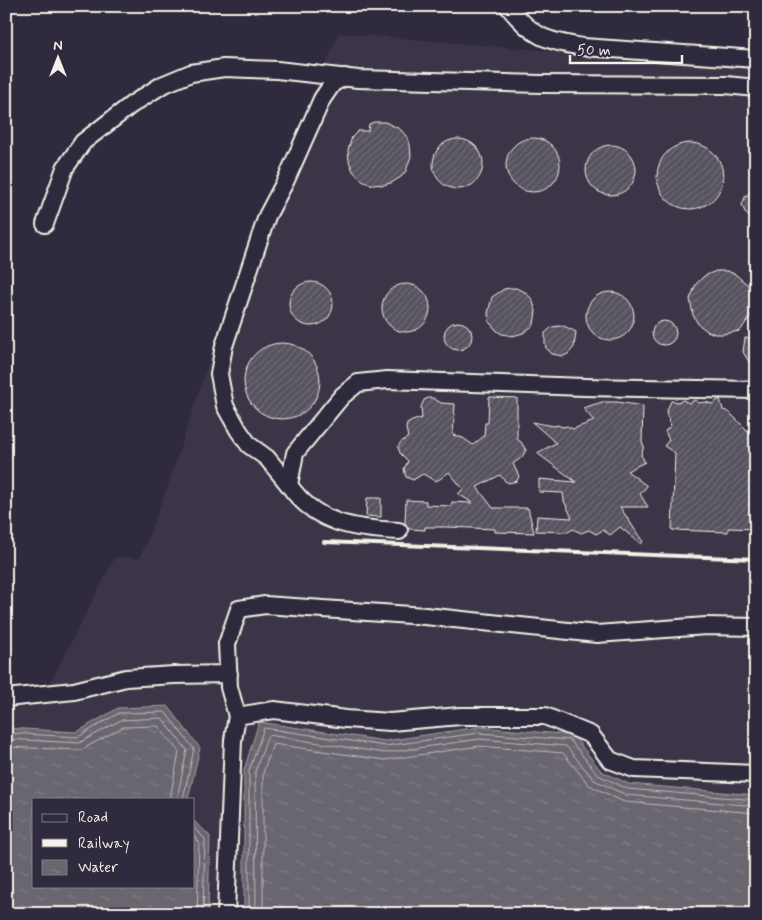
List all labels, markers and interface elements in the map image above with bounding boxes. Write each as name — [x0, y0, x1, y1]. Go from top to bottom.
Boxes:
north arrow — [32, 32, 82, 82]
scale bar — [570, 32, 682, 64]
text: N — [53, 37, 63, 55]
text: 50 m — [577, 41, 611, 61]
legend — [32, 798, 195, 888]
text: Road — [78, 808, 108, 828]
text: Railway — [78, 834, 130, 854]
text: Water — [78, 858, 118, 878]

